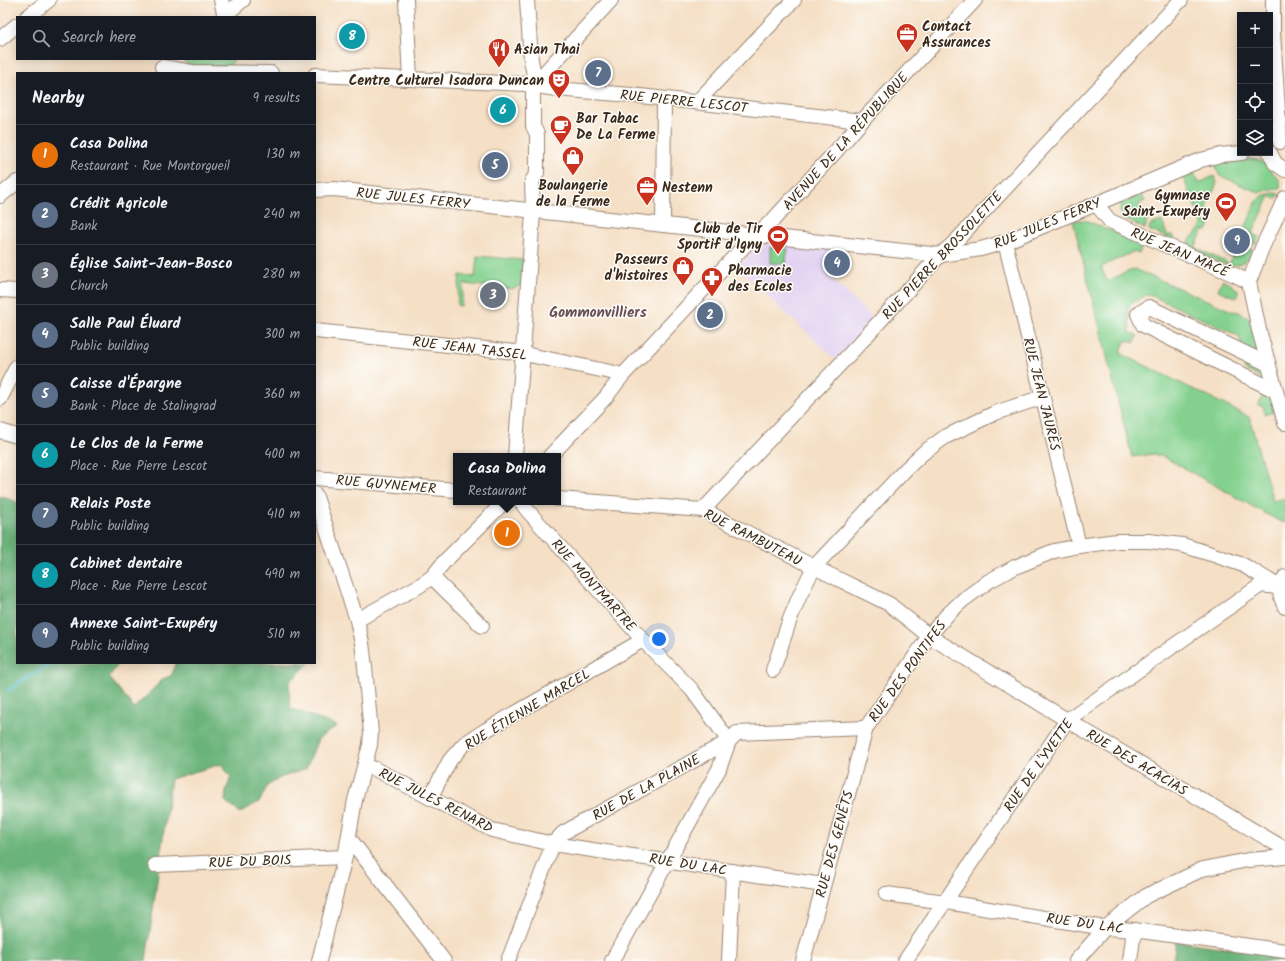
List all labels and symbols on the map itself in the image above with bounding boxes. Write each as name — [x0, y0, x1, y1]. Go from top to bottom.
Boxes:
place label: Contact Assurances — [922, 16, 991, 54]
pin: 8 — [339, 21, 365, 51]
office icon: Contact Assurances — [894, 21, 920, 54]
restaurant icon: Asian Thai — [486, 36, 512, 69]
place label: Asian Thai — [514, 39, 580, 61]
pin: 7 — [585, 58, 611, 88]
theatre icon: Centre Culturel Isadora Duncan — [546, 67, 572, 100]
street label: AVENUE DE LA RÉPUBLIQUE — [778, 67, 914, 216]
place label: Centre Culturel Isadora Duncan — [349, 70, 544, 92]
street label: RUE PIERRE LESCOT — [619, 84, 750, 120]
pin: 6 — [490, 95, 516, 125]
place label: Bar Tabac De La Ferme — [576, 108, 656, 146]
cafe icon: Bar Tabac De La Ferme — [548, 113, 574, 146]
shop icon: Boulangerie de la Ferme — [560, 144, 586, 177]
pin: 5 — [482, 150, 508, 180]
office icon: Nestenn — [634, 174, 660, 207]
place label: Boulangerie de la Ferme — [536, 175, 610, 213]
place label: Nestenn — [662, 177, 713, 199]
street label: RUE JULES FERRY — [355, 182, 472, 216]
place label: Gymnase Saint-Exupéry — [1123, 185, 1211, 223]
street label: RUE PIERRE BROSSOLETTE — [877, 186, 1009, 325]
sports icon: Gymnase Saint-Exupéry — [1213, 190, 1239, 223]
street label: RUE JULES FERRY — [990, 192, 1105, 255]
place label: Club de Tir Sportif d'Igny — [677, 218, 763, 256]
street label: RUE JEAN MACÉ — [1127, 222, 1233, 284]
sports icon: Club de Tir Sportif d'Igny — [765, 223, 791, 256]
pin: 9 — [1224, 226, 1250, 256]
pin: 4 — [824, 248, 850, 278]
place label: Passeurs d'histoires — [605, 249, 668, 287]
shop icon: Passeurs d'histoires — [670, 254, 696, 287]
place label: Pharmacie des Ecoles — [728, 260, 793, 298]
pharmacy icon: Pharmacie des Ecoles — [699, 265, 725, 298]
pin: 3 — [480, 280, 506, 310]
pin: 2 — [697, 300, 723, 330]
district label: Gommonvilliers — [549, 301, 647, 325]
street label: RUE JEAN TASSEL — [411, 331, 528, 367]
street label: RUE JEAN JAURÈS — [1016, 335, 1066, 454]
street label: RUE GUYNEMER — [335, 470, 437, 500]
street label: RUE RAMBUTEAU — [699, 504, 806, 572]
pin: 1 — [494, 518, 520, 548]
street label: RUE MONTMARTRE — [545, 534, 642, 638]
street label: RUE DES PONTIFES — [863, 616, 953, 727]
your location — [649, 629, 669, 649]
street label: RUE ÉTIENNE MARCEL — [460, 664, 595, 756]
street label: RUE DE L'YVETTE — [998, 714, 1080, 817]
street label: RUE DES ACACIAS — [1082, 724, 1192, 802]
street label: RUE DE LA PLAINE — [588, 749, 705, 827]
street label: RUE JULES RENARD — [375, 763, 497, 839]
street label: RUE DES GENÊTS — [810, 788, 860, 900]
street label: RUE DU LAC — [648, 848, 728, 882]
street label: RUE DU BOIS — [208, 850, 292, 874]
street label: RUE DU LAC — [1045, 908, 1125, 940]

